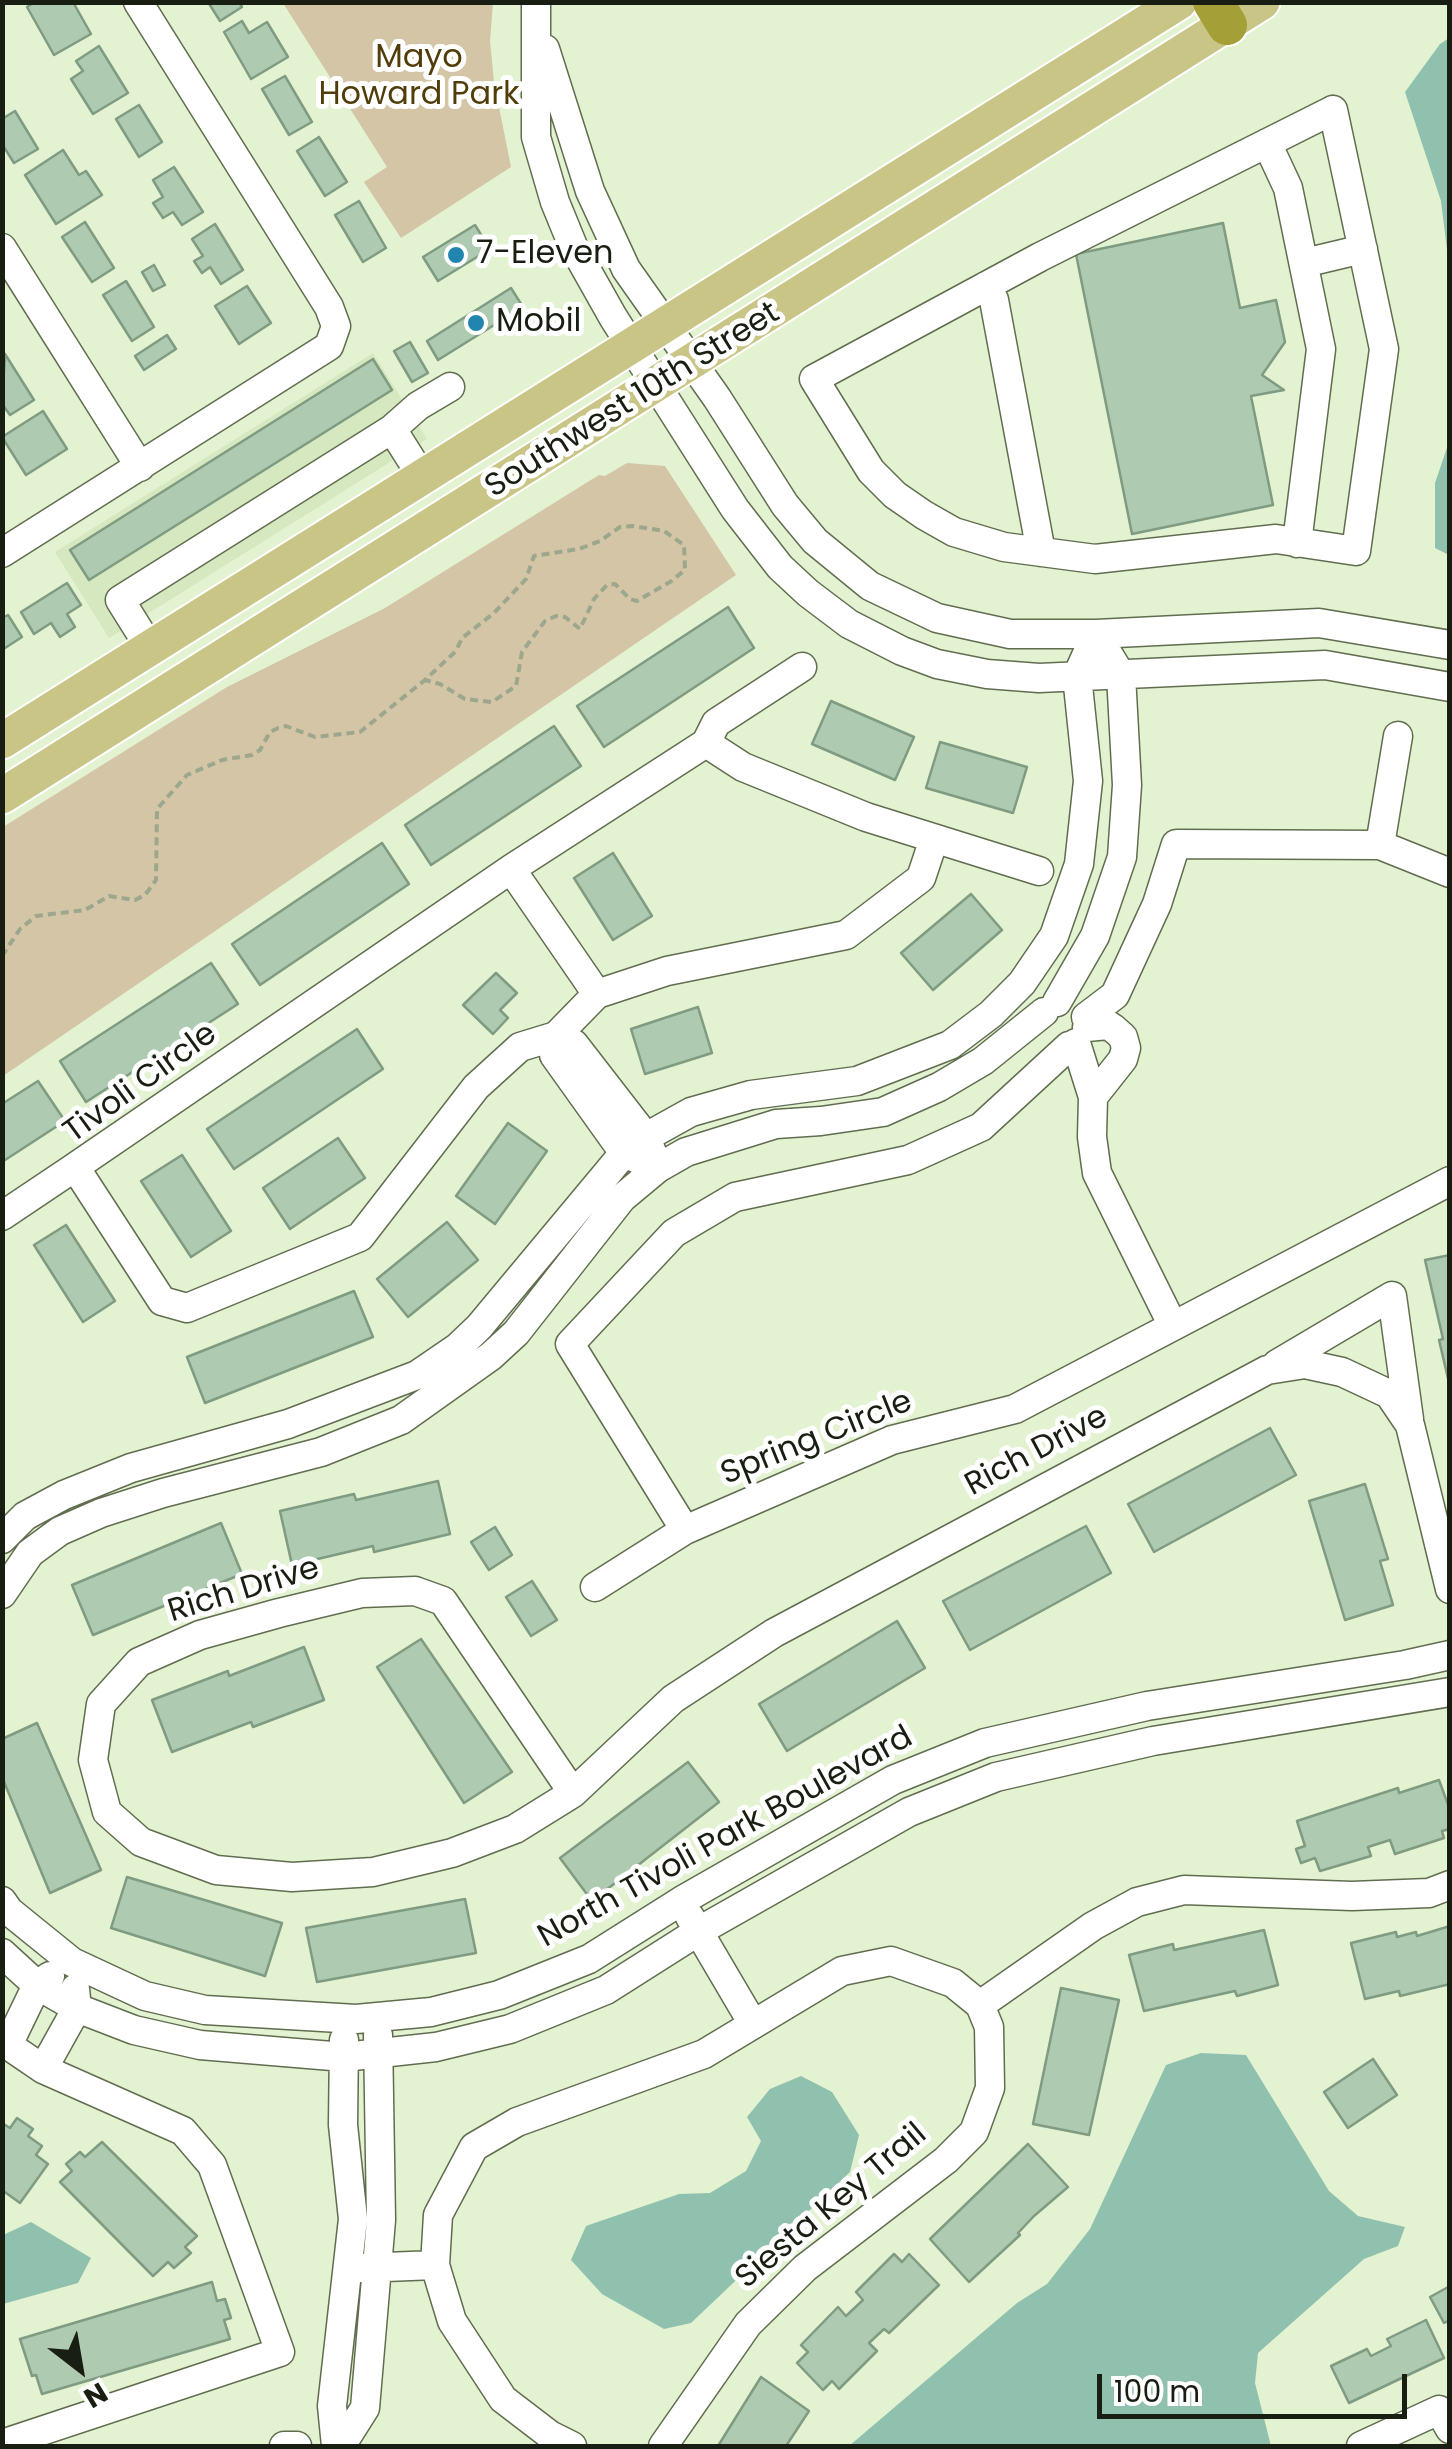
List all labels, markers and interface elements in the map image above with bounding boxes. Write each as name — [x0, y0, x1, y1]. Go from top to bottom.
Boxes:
park label: Mayo Howard Park — [318, 40, 520, 115]
place label: 7-Eleven — [476, 236, 614, 274]
marker: 7-Eleven — [445, 244, 467, 266]
street label: Southwest 10th Street — [479, 295, 787, 507]
place label: Mobil — [496, 304, 581, 342]
marker: Mobil — [465, 312, 487, 334]
street label: Tivoli Circle — [57, 1016, 225, 1152]
street label: Spring Circle — [716, 1383, 918, 1495]
street label: Rich Drive — [959, 1398, 1115, 1506]
street label: Rich Drive — [164, 1550, 324, 1632]
street label: North Tivoli Park Boulevard — [532, 1719, 920, 1957]
street label: Siesta Key Trail — [729, 2116, 935, 2298]
north arrow — [30, 2319, 130, 2419]
scale bar — [1102, 2354, 1412, 2416]
text: 100 m — [1114, 2370, 1200, 2413]
text: N — [77, 2373, 115, 2417]

